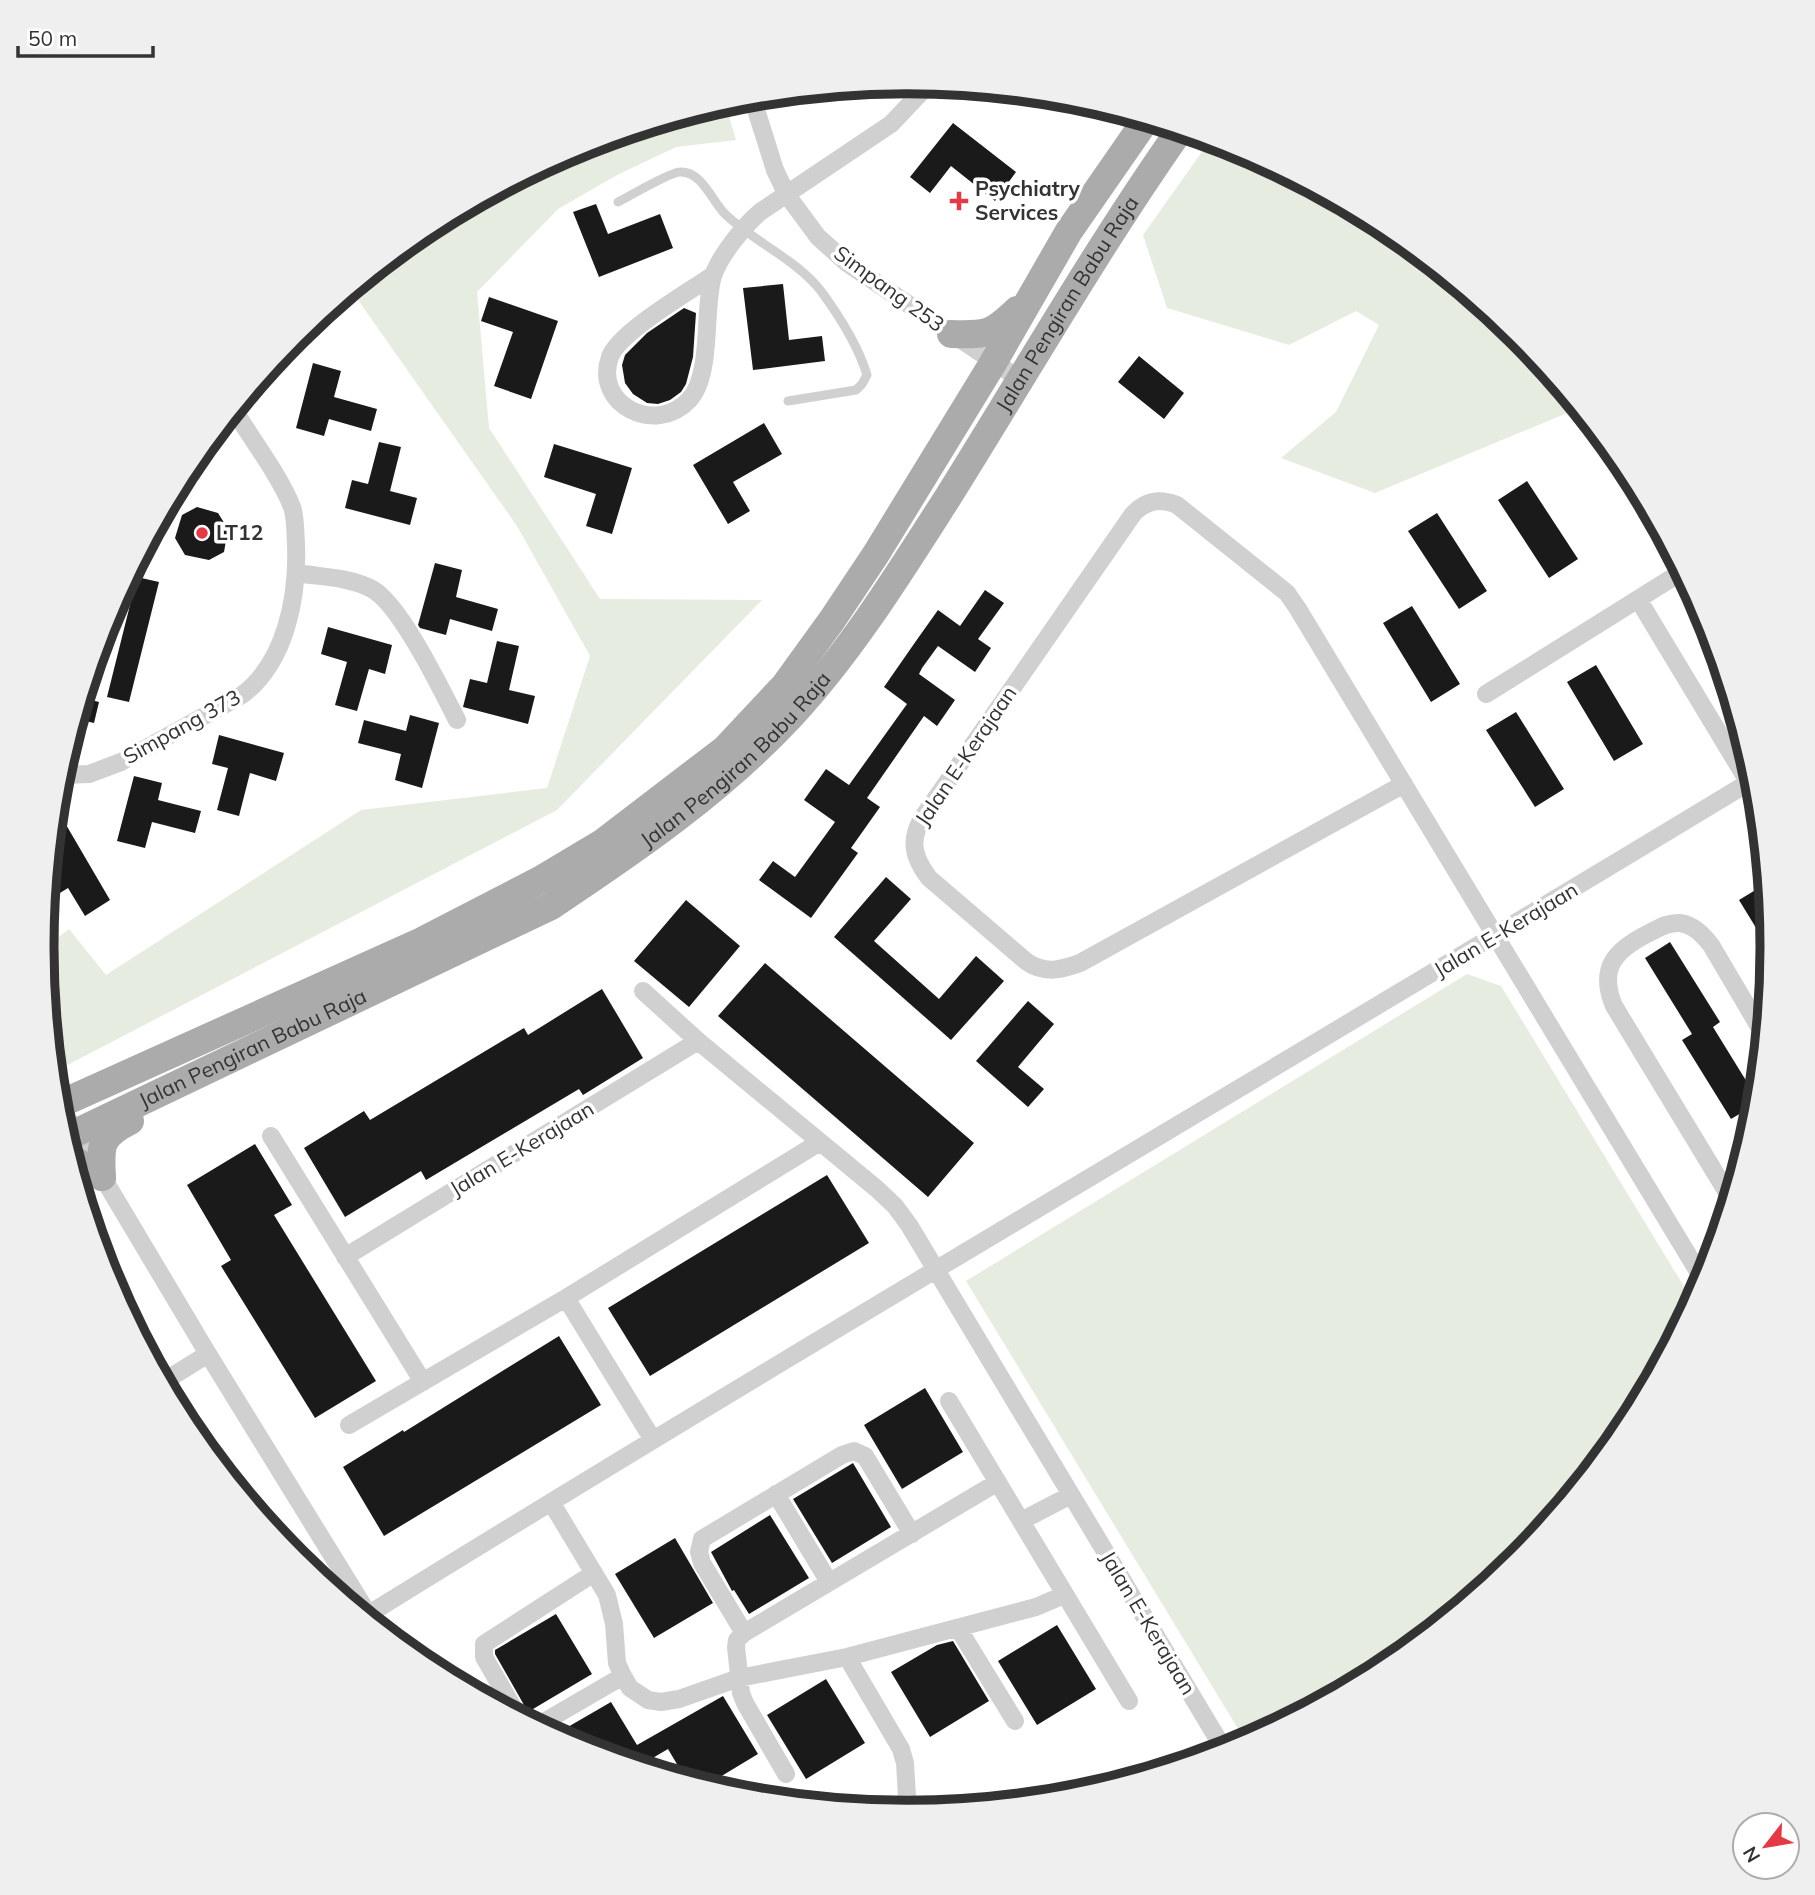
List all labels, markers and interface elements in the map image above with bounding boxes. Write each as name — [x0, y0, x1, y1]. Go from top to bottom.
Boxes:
scale bar — [18, 14, 152, 58]
text: 50 m — [28, 25, 77, 51]
place label: Psychiatry Services — [975, 175, 1081, 225]
marker: Psychiatry Services — [949, 191, 969, 211]
street label: Jalan Pengiran Babu Raja — [990, 191, 1144, 416]
street label: Simpang 253 — [829, 239, 950, 337]
place label: LT12 — [216, 519, 263, 545]
marker: LT12 — [194, 525, 210, 541]
street label: Jalan Pengiran Babu Raja — [635, 666, 836, 853]
street label: Jalan E-Kerajaan — [909, 680, 1022, 830]
street label: Simpang 373 — [118, 683, 245, 769]
street label: Jalan E-Kerajaan — [1429, 876, 1582, 982]
street label: Jalan Pengiran Babu Raja — [134, 982, 370, 1113]
street label: Jalan E-Kerajaan — [445, 1095, 598, 1201]
street label: Jalan E-Kerajaan — [1096, 1546, 1202, 1699]
north arrow — [1731, 1811, 1801, 1881]
text: N — [1737, 1842, 1765, 1867]

